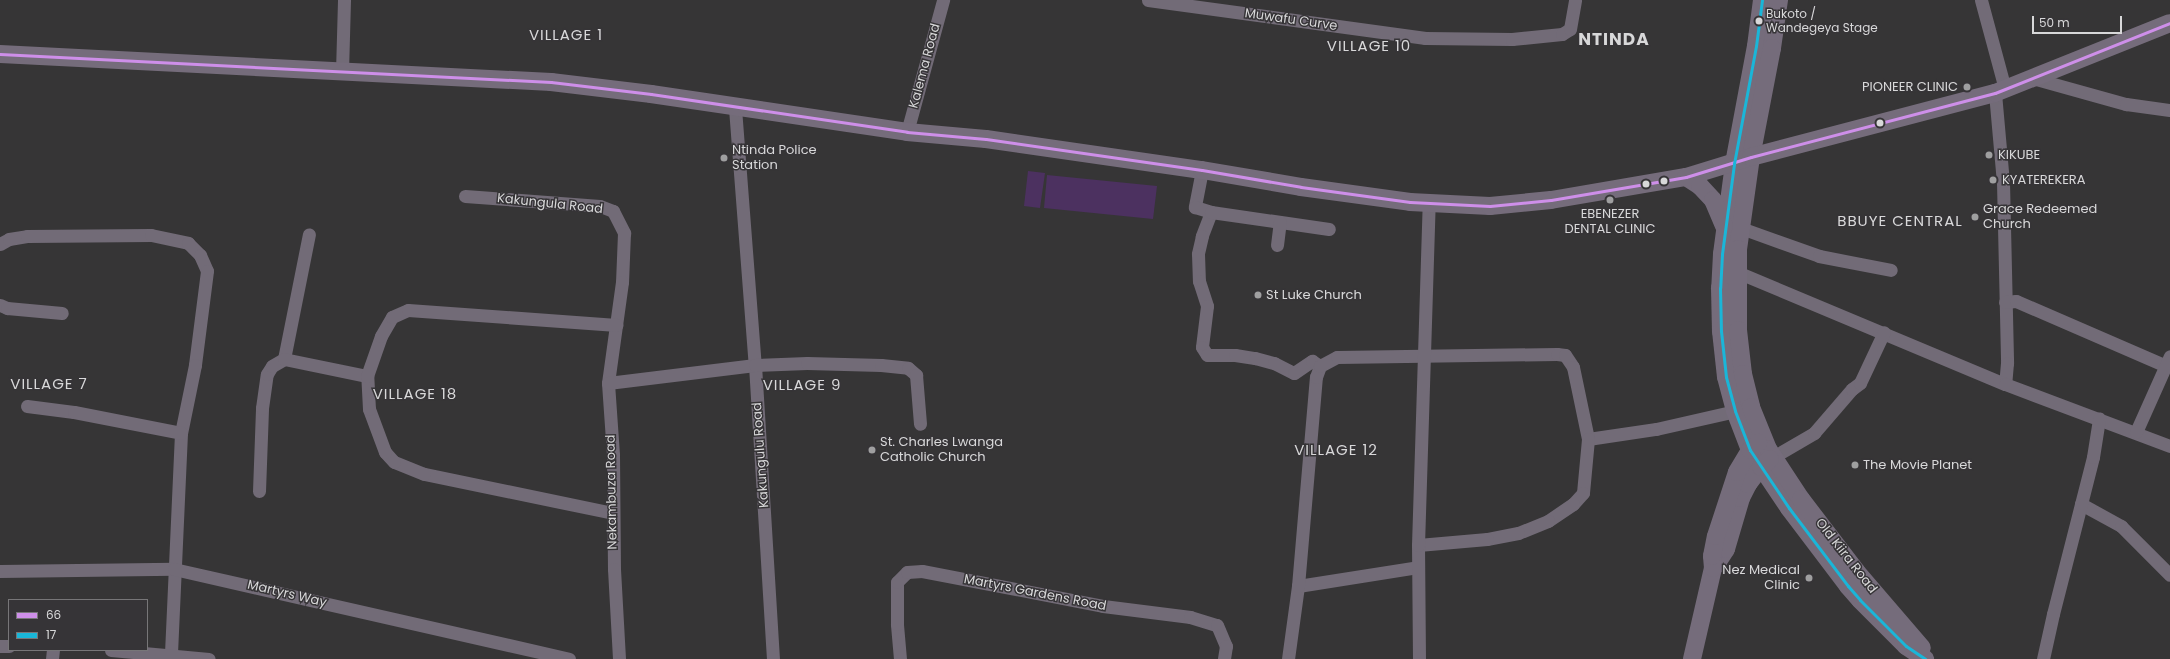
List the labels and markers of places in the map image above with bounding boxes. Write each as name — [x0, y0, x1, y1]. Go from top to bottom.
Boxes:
place label: Bukoto / Wandegeya Stage — [1766, 7, 1878, 35]
marker: Bukoto / Wandegeya Stage — [1754, 16, 1764, 26]
place label: PIONEER CLINIC — [1862, 79, 1958, 95]
marker: PIONEER CLINIC — [1961, 81, 1973, 93]
unlabelled marker — [1875, 118, 1885, 128]
place label: Ntinda Police Station — [732, 143, 817, 174]
place label: KIKUBE — [1998, 147, 2040, 163]
marker: KIKUBE — [1983, 149, 1995, 161]
marker: Ntinda Police Station — [719, 153, 729, 163]
place label: KYATEREKERA — [2002, 172, 2086, 188]
marker: KYATEREKERA — [1987, 174, 1999, 186]
unlabelled marker — [1659, 176, 1669, 186]
unlabelled marker — [1641, 179, 1651, 189]
marker: EBENEZER DENTAL CLINIC — [1604, 194, 1616, 206]
place label: Grace Redeemed Church — [1983, 202, 2097, 233]
place label: EBENEZER DENTAL CLINIC — [1564, 207, 1656, 238]
marker: Grace Redeemed Church — [1970, 212, 1980, 222]
place label: St Luke Church — [1266, 287, 1362, 303]
marker: St Luke Church — [1253, 290, 1263, 300]
place label: St. Charles Lwanga Catholic Church — [880, 435, 1003, 466]
marker: St. Charles Lwanga Catholic Church — [867, 445, 877, 455]
place label: The Movie Planet — [1863, 457, 1972, 473]
marker: The Movie Planet — [1850, 460, 1860, 470]
place label: Nez Medical Clinic — [1722, 563, 1800, 594]
marker: Nez Medical Clinic — [1803, 572, 1815, 584]

